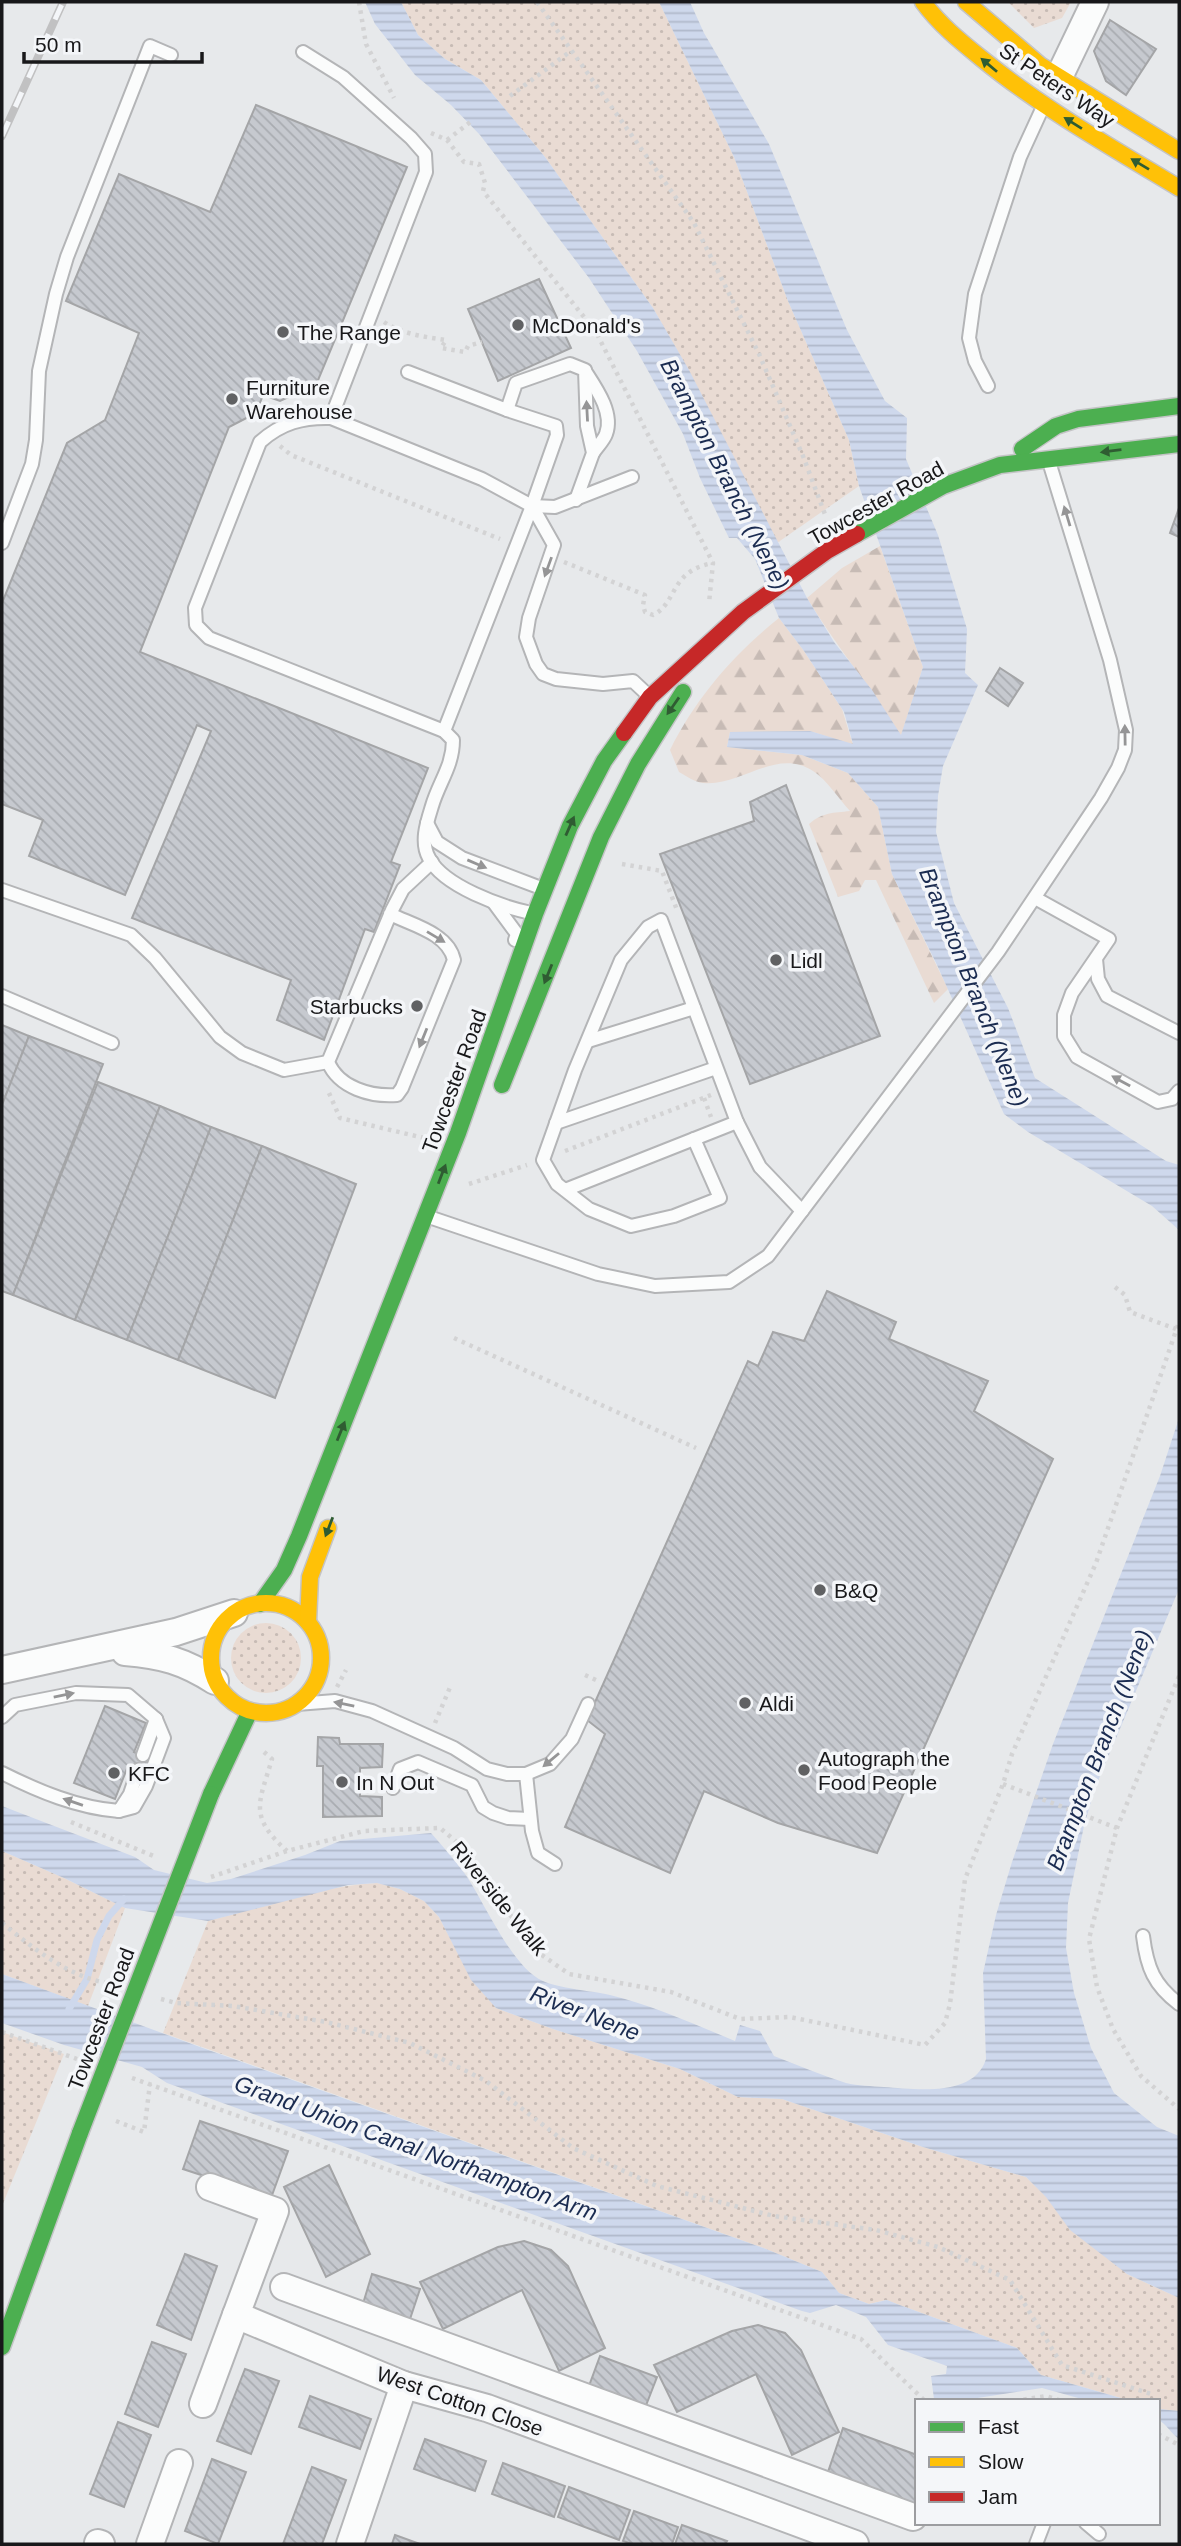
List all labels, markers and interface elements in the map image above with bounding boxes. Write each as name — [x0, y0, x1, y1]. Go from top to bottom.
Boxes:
scale bar — [24, 21, 203, 65]
text: 50 m — [35, 33, 82, 56]
street label: St Peters Way — [995, 38, 1119, 132]
one-way arrow — [980, 58, 997, 73]
one-way arrow — [1063, 116, 1082, 129]
one-way arrow — [1131, 158, 1150, 171]
place label: McDonald's — [532, 314, 641, 337]
marker: McDonald's — [510, 317, 526, 333]
place label: The Range — [297, 321, 401, 344]
marker: The Range — [275, 324, 291, 340]
water label: Brampton Branch (Nene) — [655, 354, 795, 594]
place label: Furniture Warehouse — [246, 376, 353, 423]
marker: Furniture Warehouse — [224, 391, 240, 407]
one-way arrow — [581, 400, 592, 422]
one-way arrow — [1100, 445, 1122, 456]
street label: Towcester Road — [805, 456, 947, 550]
one-way arrow — [1061, 505, 1071, 526]
one-way arrow — [542, 557, 553, 578]
one-way arrow — [667, 697, 680, 716]
one-way arrow — [1119, 724, 1131, 746]
one-way arrow — [564, 816, 576, 836]
one-way arrow — [467, 859, 488, 870]
water label: Brampton Branch (Nene) — [914, 864, 1034, 1110]
one-way arrow — [426, 931, 446, 944]
place label: Lidl — [790, 949, 823, 972]
marker: Lidl — [768, 952, 784, 968]
one-way arrow — [542, 963, 553, 984]
place label: Starbucks — [310, 995, 403, 1018]
marker: Starbucks — [409, 998, 425, 1014]
street label: Towcester Road — [417, 1006, 491, 1156]
one-way arrow — [417, 1027, 428, 1048]
one-way arrow — [1111, 1075, 1130, 1087]
one-way arrow — [437, 1164, 448, 1185]
one-way arrow — [335, 1421, 346, 1442]
one-way arrow — [323, 1516, 334, 1537]
place label: B&Q — [834, 1579, 878, 1602]
marker: B&Q — [812, 1582, 828, 1598]
water label: Brampton Branch (Nene) — [1041, 1626, 1157, 1874]
one-way arrow — [53, 1690, 75, 1701]
place label: Aldi — [759, 1692, 794, 1715]
marker: Aldi — [737, 1695, 753, 1711]
one-way arrow — [333, 1699, 355, 1710]
place label: Autograph the Food People — [818, 1747, 950, 1794]
one-way arrow — [543, 1752, 561, 1767]
place label: KFC — [128, 1762, 170, 1785]
marker: Autograph the Food People — [796, 1762, 812, 1778]
marker: KFC — [106, 1765, 122, 1781]
place label: In N Out — [356, 1771, 434, 1794]
marker: In N Out — [334, 1774, 350, 1790]
one-way arrow — [63, 1796, 84, 1807]
street label: Riverside Walk — [446, 1837, 552, 1960]
street label: Towcester Road — [63, 1945, 139, 2093]
water label: River Nene — [527, 1980, 643, 2046]
water label: Grand Union Canal Northampton Arm — [231, 2070, 601, 2226]
street label: West Cotton Close — [374, 2362, 546, 2440]
legend — [915, 2399, 1160, 2525]
text: Fast — [978, 2415, 1019, 2438]
text: Slow — [978, 2450, 1024, 2473]
text: Jam — [978, 2485, 1018, 2508]

